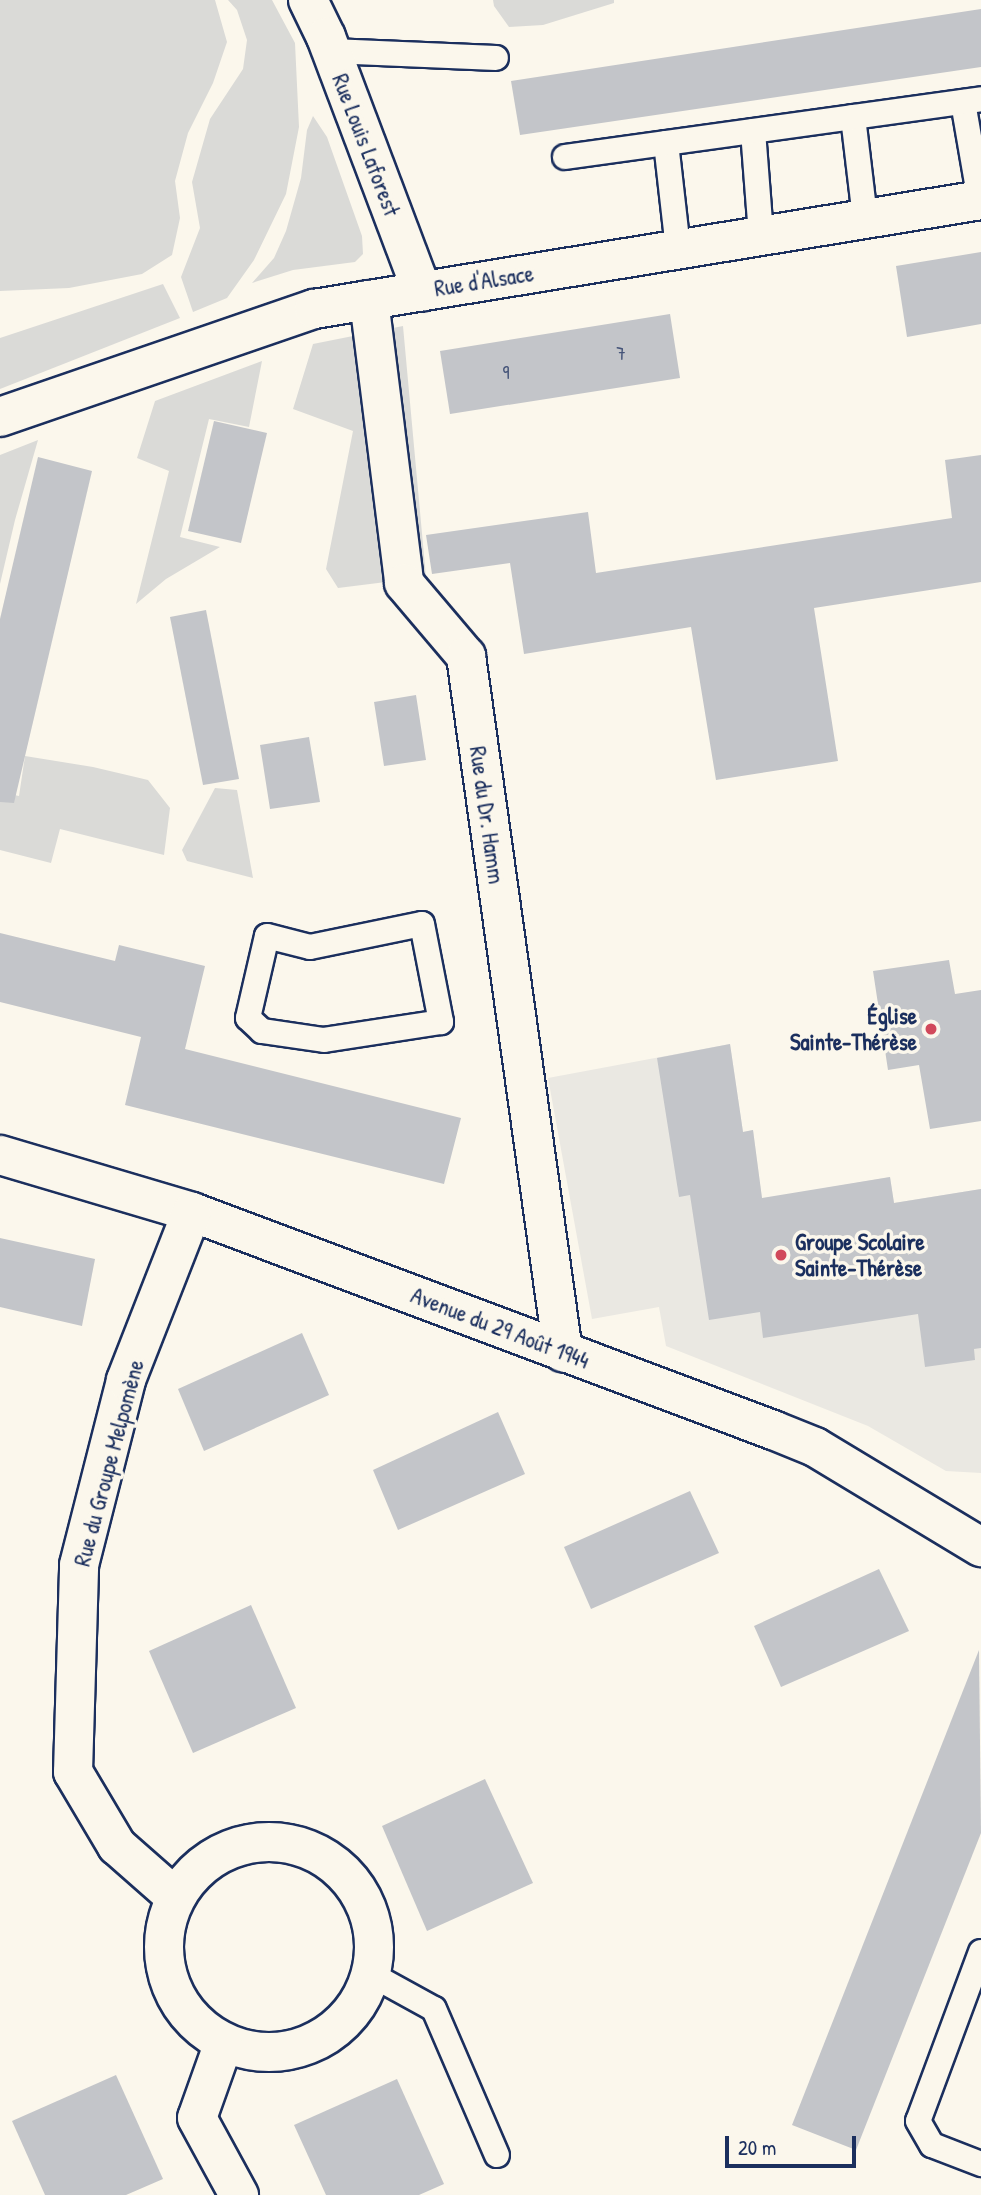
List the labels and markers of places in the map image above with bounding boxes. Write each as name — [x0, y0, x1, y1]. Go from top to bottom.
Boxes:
place label: Église Sainte-Thérèse — [790, 1002, 917, 1056]
marker: Église Sainte-Thérèse — [923, 1021, 939, 1037]
place label: Groupe Scolaire Sainte-Thérèse — [795, 1228, 925, 1282]
marker: Groupe Scolaire Sainte-Thérèse — [773, 1247, 789, 1263]

